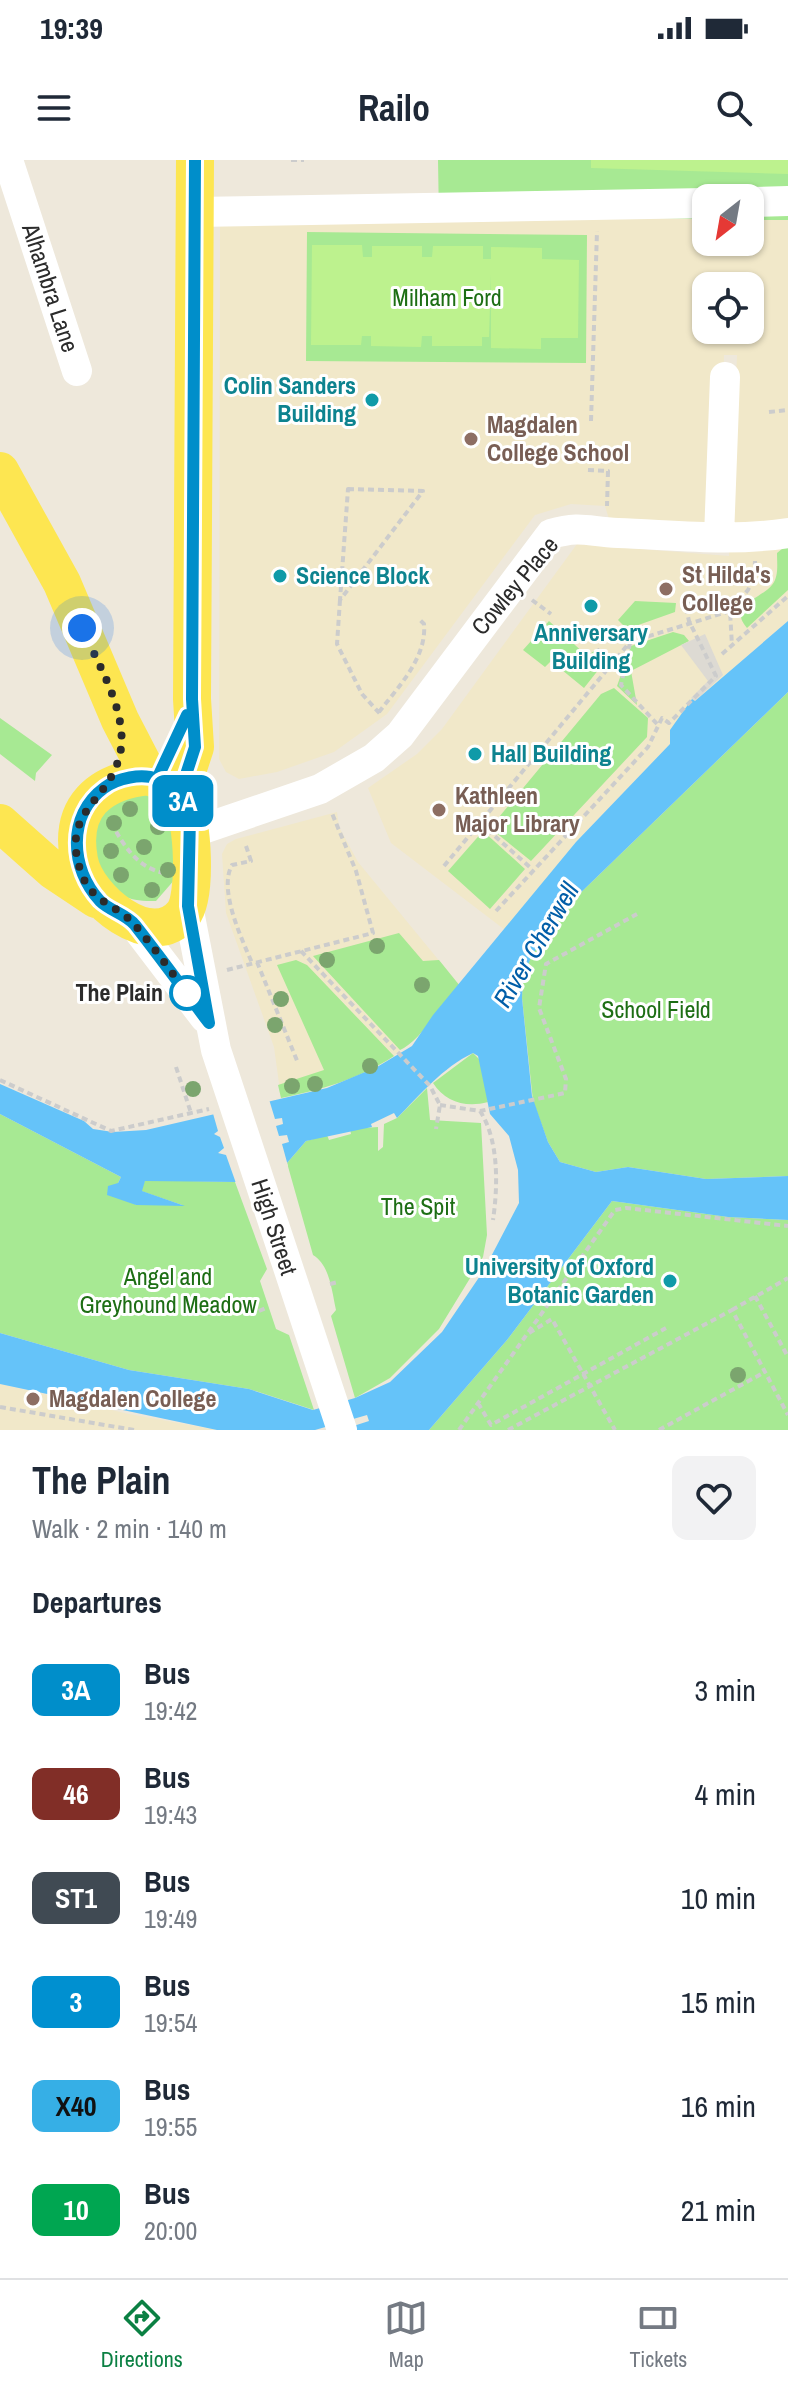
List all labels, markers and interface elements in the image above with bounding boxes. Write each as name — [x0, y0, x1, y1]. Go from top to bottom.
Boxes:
text: 19:39 — [40, 8, 103, 48]
text: Railo — [358, 84, 430, 132]
icon: menu — [32, 86, 76, 130]
icon: search — [712, 86, 756, 130]
north arrow — [692, 184, 764, 256]
map controls — [692, 184, 764, 344]
street label: Alhambra Lane — [15, 218, 87, 356]
button: locate — [692, 272, 764, 344]
park label: Milham Ford — [392, 281, 502, 313]
place label: Colin Sanders Building — [224, 369, 356, 429]
marker: Colin Sanders Building — [363, 391, 381, 409]
place label: Magdalen College School — [487, 408, 629, 468]
marker: Magdalen College School — [462, 430, 480, 448]
street label: Cowley Place — [464, 529, 565, 641]
place label: St Hilda's College — [682, 558, 771, 618]
place label: Science Block — [296, 559, 430, 591]
marker: Science Block — [271, 567, 289, 585]
marker: St Hilda's College — [657, 580, 675, 598]
marker: Anniversary Building — [582, 597, 600, 615]
your location — [62, 608, 102, 648]
place label: Anniversary Building — [534, 616, 648, 676]
place label: Hall Building — [491, 737, 611, 769]
marker: Hall Building — [466, 745, 484, 763]
line badge: 3A — [147, 775, 219, 827]
place label: Kathleen Major Library — [455, 779, 580, 839]
text: 3A — [168, 782, 198, 820]
marker: Kathleen Major Library — [430, 801, 448, 819]
water label: River Cherwell — [485, 875, 587, 1014]
place label: The Plain — [75, 976, 163, 1008]
marker: The Plain — [170, 976, 204, 1010]
park label: School Field — [601, 993, 711, 1025]
street label: High Street — [244, 1174, 306, 1279]
park label: The Spit — [381, 1190, 456, 1222]
place label: University of Oxford Botanic Garden — [465, 1250, 654, 1310]
park label: Angel and Greyhound Meadow — [79, 1260, 257, 1320]
marker: University of Oxford Botanic Garden — [661, 1272, 679, 1290]
place label: Magdalen College — [49, 1382, 216, 1414]
marker: Magdalen College — [24, 1390, 42, 1408]
text: The Plain — [32, 1455, 171, 1506]
button: heart — [672, 1456, 756, 1540]
text: Walk · 2 min · 140 m — [32, 1511, 227, 1546]
text: Departures — [32, 1582, 162, 1622]
text: Bus — [144, 1653, 190, 1693]
text: 3 min — [694, 1670, 756, 1710]
text: 3A — [61, 1671, 91, 1709]
text: 19:42 — [144, 1693, 197, 1728]
text: Bus — [144, 1757, 190, 1797]
text: 4 min — [694, 1774, 756, 1814]
text: 46 — [63, 1775, 89, 1813]
text: 19:43 — [144, 1797, 197, 1832]
text: Bus — [144, 1861, 190, 1901]
text: 10 min — [681, 1878, 756, 1918]
text: ST1 — [55, 1879, 97, 1917]
text: 19:49 — [144, 1901, 197, 1936]
text: Bus — [144, 1965, 190, 2005]
text: 15 min — [681, 1982, 756, 2022]
text: 3 — [70, 1983, 82, 2021]
text: 19:54 — [144, 2005, 197, 2040]
text: Bus — [144, 2069, 190, 2109]
text: 16 min — [681, 2086, 756, 2126]
text: X40 — [56, 2087, 96, 2125]
text: 19:55 — [144, 2109, 197, 2144]
text: Bus — [144, 2173, 190, 2213]
text: 21 min — [681, 2190, 756, 2230]
text: 10 — [63, 2191, 89, 2229]
text: 20:00 — [144, 2213, 197, 2248]
tab: Directions — [101, 2296, 183, 2374]
tab: Map — [384, 2296, 428, 2374]
tab: Tickets — [630, 2296, 687, 2374]

